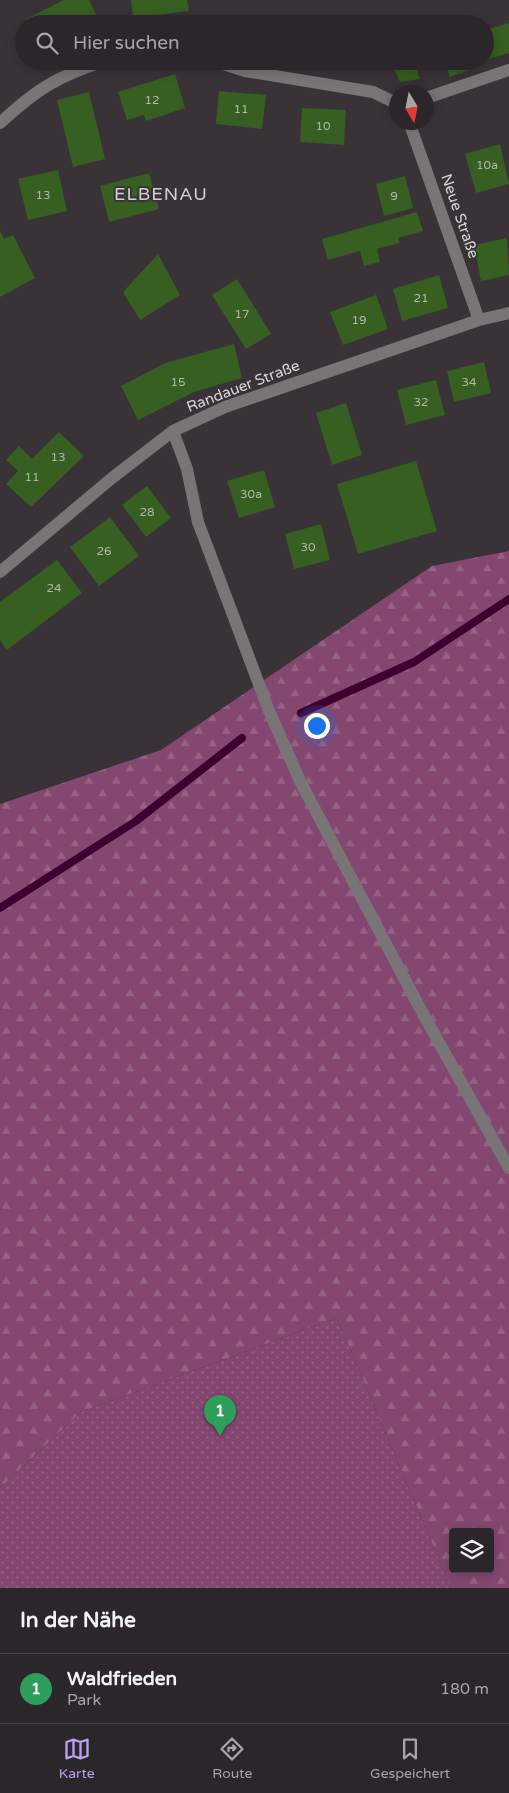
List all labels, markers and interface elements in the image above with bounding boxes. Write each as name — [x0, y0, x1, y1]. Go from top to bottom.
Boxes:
search box — [15, 15, 494, 70]
icon: search — [33, 29, 61, 57]
text: Hier suchen — [73, 32, 180, 54]
north arrow — [389, 85, 434, 130]
house number: 12 — [144, 93, 160, 107]
house number: 11 — [233, 102, 249, 116]
house number: 10 — [315, 119, 331, 133]
house number: 10a — [476, 158, 498, 172]
street label: Neue Straße — [437, 171, 483, 261]
district label: ELBENAU — [114, 183, 208, 205]
house number: 13 — [35, 188, 51, 202]
house number: 9 — [390, 189, 398, 203]
house number: 21 — [413, 291, 429, 305]
house number: 17 — [234, 307, 250, 321]
house number: 19 — [351, 313, 367, 327]
street label: Randauer Straße — [184, 356, 302, 416]
house number: 15 — [170, 375, 186, 389]
house number: 34 — [461, 375, 477, 389]
house number: 32 — [413, 395, 429, 409]
house number: 13 — [50, 450, 66, 464]
house number: 11 — [24, 470, 40, 484]
house number: 30a — [240, 487, 262, 501]
house number: 28 — [139, 505, 155, 519]
house number: 30 — [300, 540, 316, 554]
house number: 26 — [96, 544, 112, 558]
house number: 24 — [46, 581, 62, 595]
your location — [304, 713, 330, 739]
pin: 1 — [204, 1395, 236, 1436]
map controls — [449, 1528, 494, 1573]
button: layers — [449, 1528, 494, 1573]
text: In der Nähe — [20, 1608, 136, 1633]
text: Waldfrieden — [67, 1668, 177, 1690]
text: 1 — [31, 1679, 41, 1699]
text: 180 m — [440, 1679, 489, 1699]
text: Park — [67, 1690, 101, 1710]
tab: Karte — [59, 1735, 95, 1782]
tab: Route — [212, 1735, 252, 1782]
tab: Gespeichert — [370, 1735, 450, 1782]

